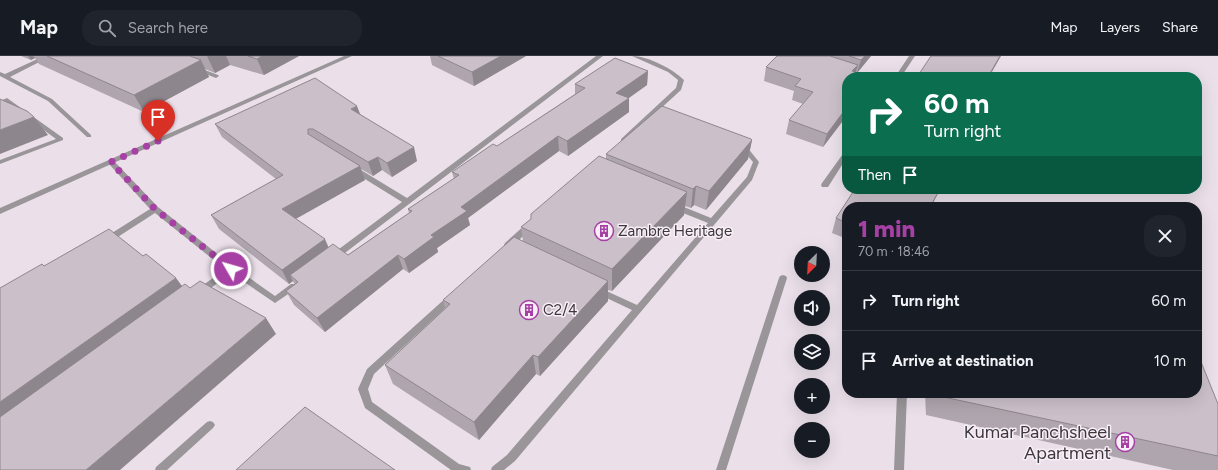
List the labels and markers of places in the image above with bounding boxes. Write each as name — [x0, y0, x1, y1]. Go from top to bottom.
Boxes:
pin — [141, 100, 175, 141]
building icon: Zambre Heritage — [593, 220, 615, 242]
place label: Zambre Heritage — [618, 222, 732, 240]
building icon: C2/4 — [518, 299, 540, 321]
place label: C2/4 — [543, 301, 577, 319]
place label: Kumar Panchsheel Apartment — [964, 421, 1111, 464]
building icon: Kumar Panchsheel Apartment — [1114, 431, 1136, 453]

